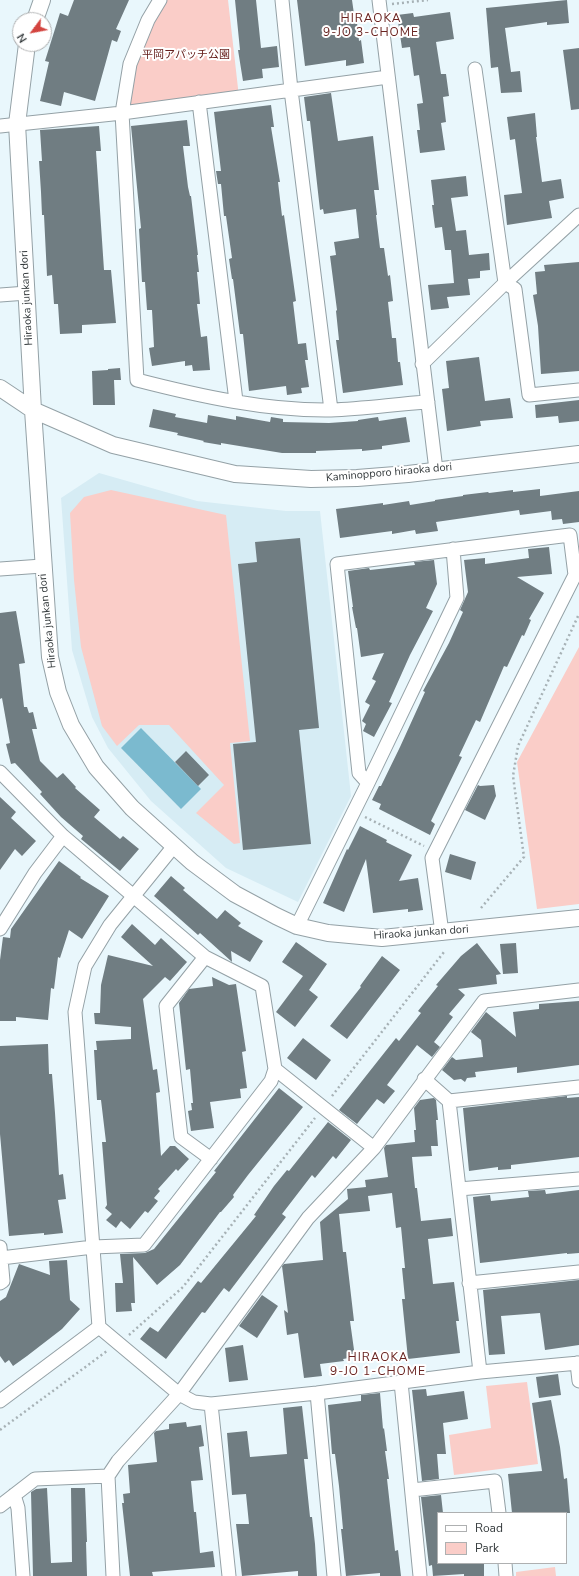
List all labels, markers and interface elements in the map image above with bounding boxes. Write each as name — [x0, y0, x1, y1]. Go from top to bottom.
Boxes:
north arrow — [12, 12, 52, 52]
district label: HIRAOKA 9-JO 3-CHOME — [323, 12, 419, 40]
text: N — [14, 31, 31, 46]
park label: 平岡アパッチ公園 — [142, 48, 230, 62]
street label: Hiraoka junkan dori — [18, 250, 36, 346]
street label: Kaminopporo hiraoka dori — [325, 461, 453, 485]
street label: Hiraoka junkan dori — [36, 573, 60, 669]
street label: Hiraoka junkan dori — [373, 923, 469, 943]
district label: HIRAOKA 9-JO 1-CHOME — [330, 1351, 426, 1379]
legend — [437, 1512, 567, 1564]
text: Road — [475, 1520, 503, 1536]
text: Park — [475, 1540, 499, 1556]

